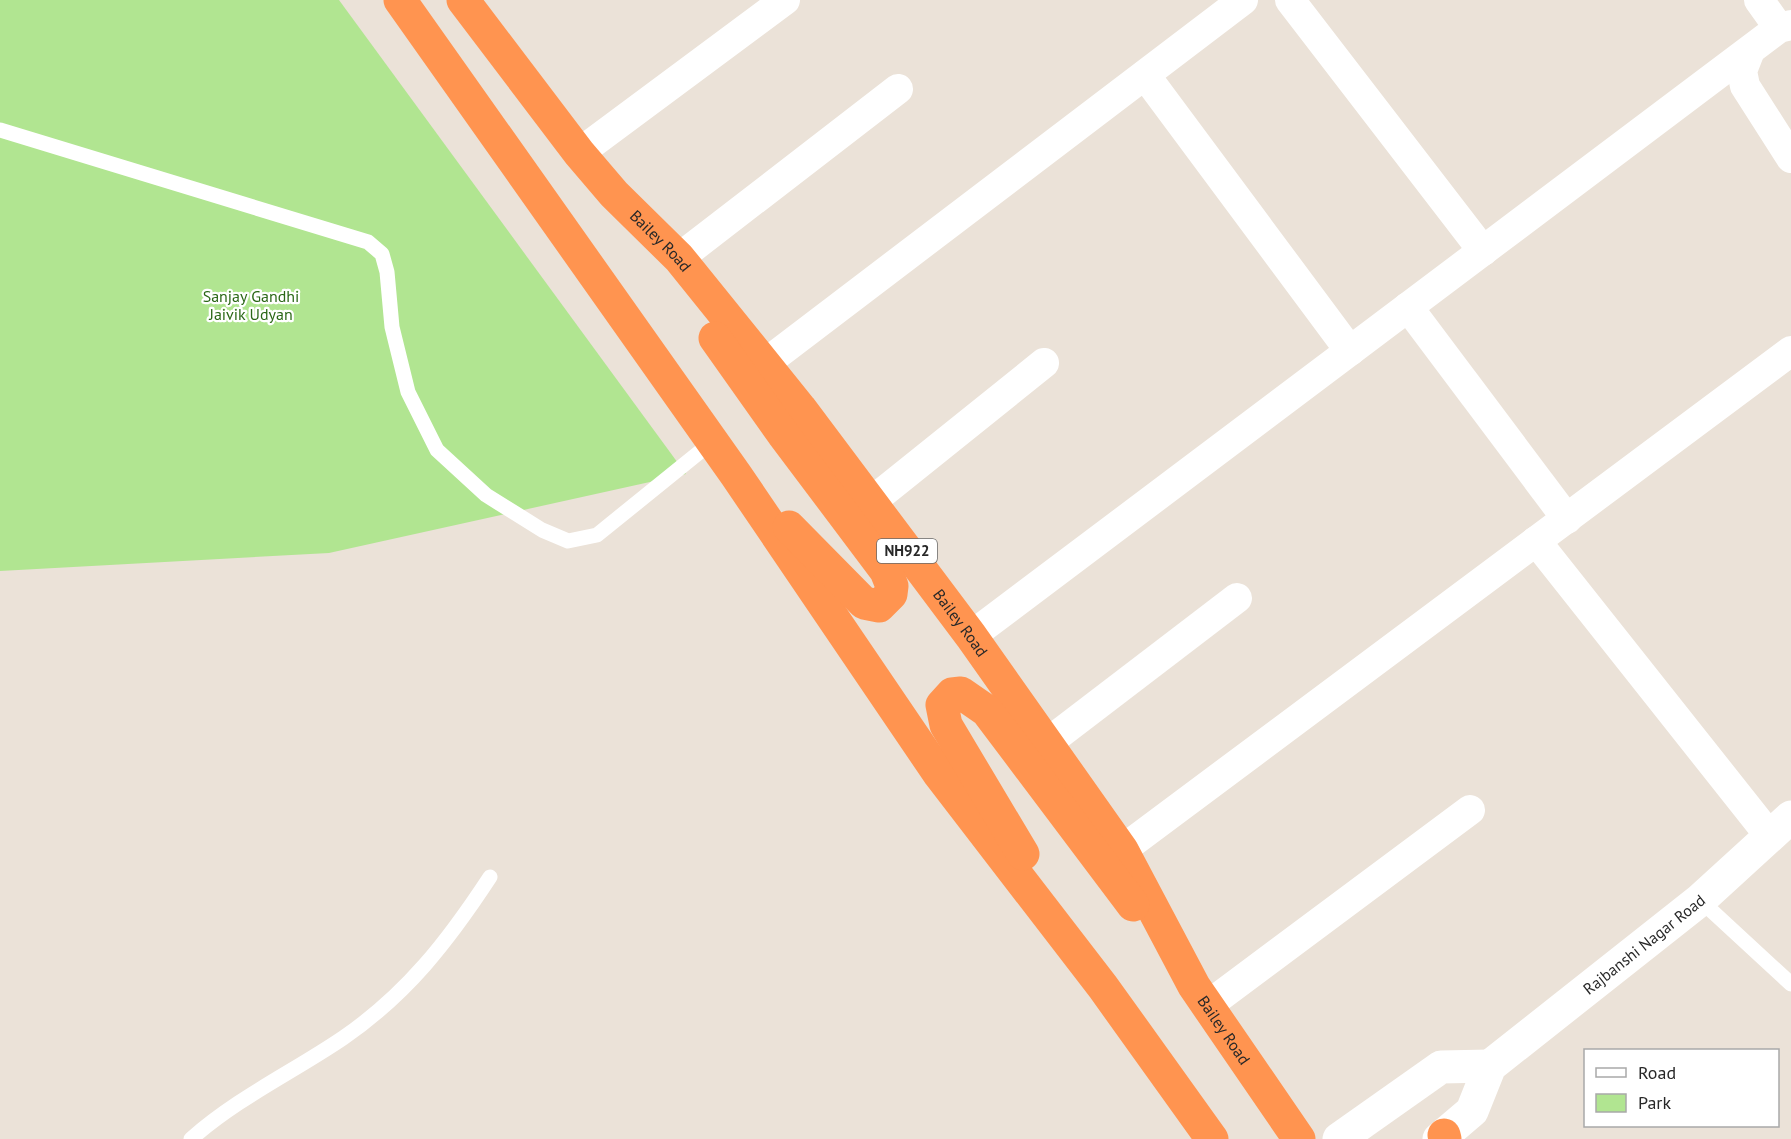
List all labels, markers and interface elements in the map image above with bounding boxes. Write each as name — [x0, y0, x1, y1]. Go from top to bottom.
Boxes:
street label: Bailey Road — [626, 205, 696, 276]
park label: Sanjay Gandhi Jaivik Udyan — [203, 286, 299, 324]
road number: NH922 — [877, 539, 937, 563]
street label: Bailey Road — [929, 585, 992, 660]
street label: Rajbanshi Nagar Road — [1579, 890, 1709, 999]
street label: Bailey Road — [1194, 992, 1255, 1068]
legend — [1584, 1049, 1779, 1127]
text: Road — [1638, 1061, 1676, 1084]
text: Park — [1638, 1091, 1671, 1114]

